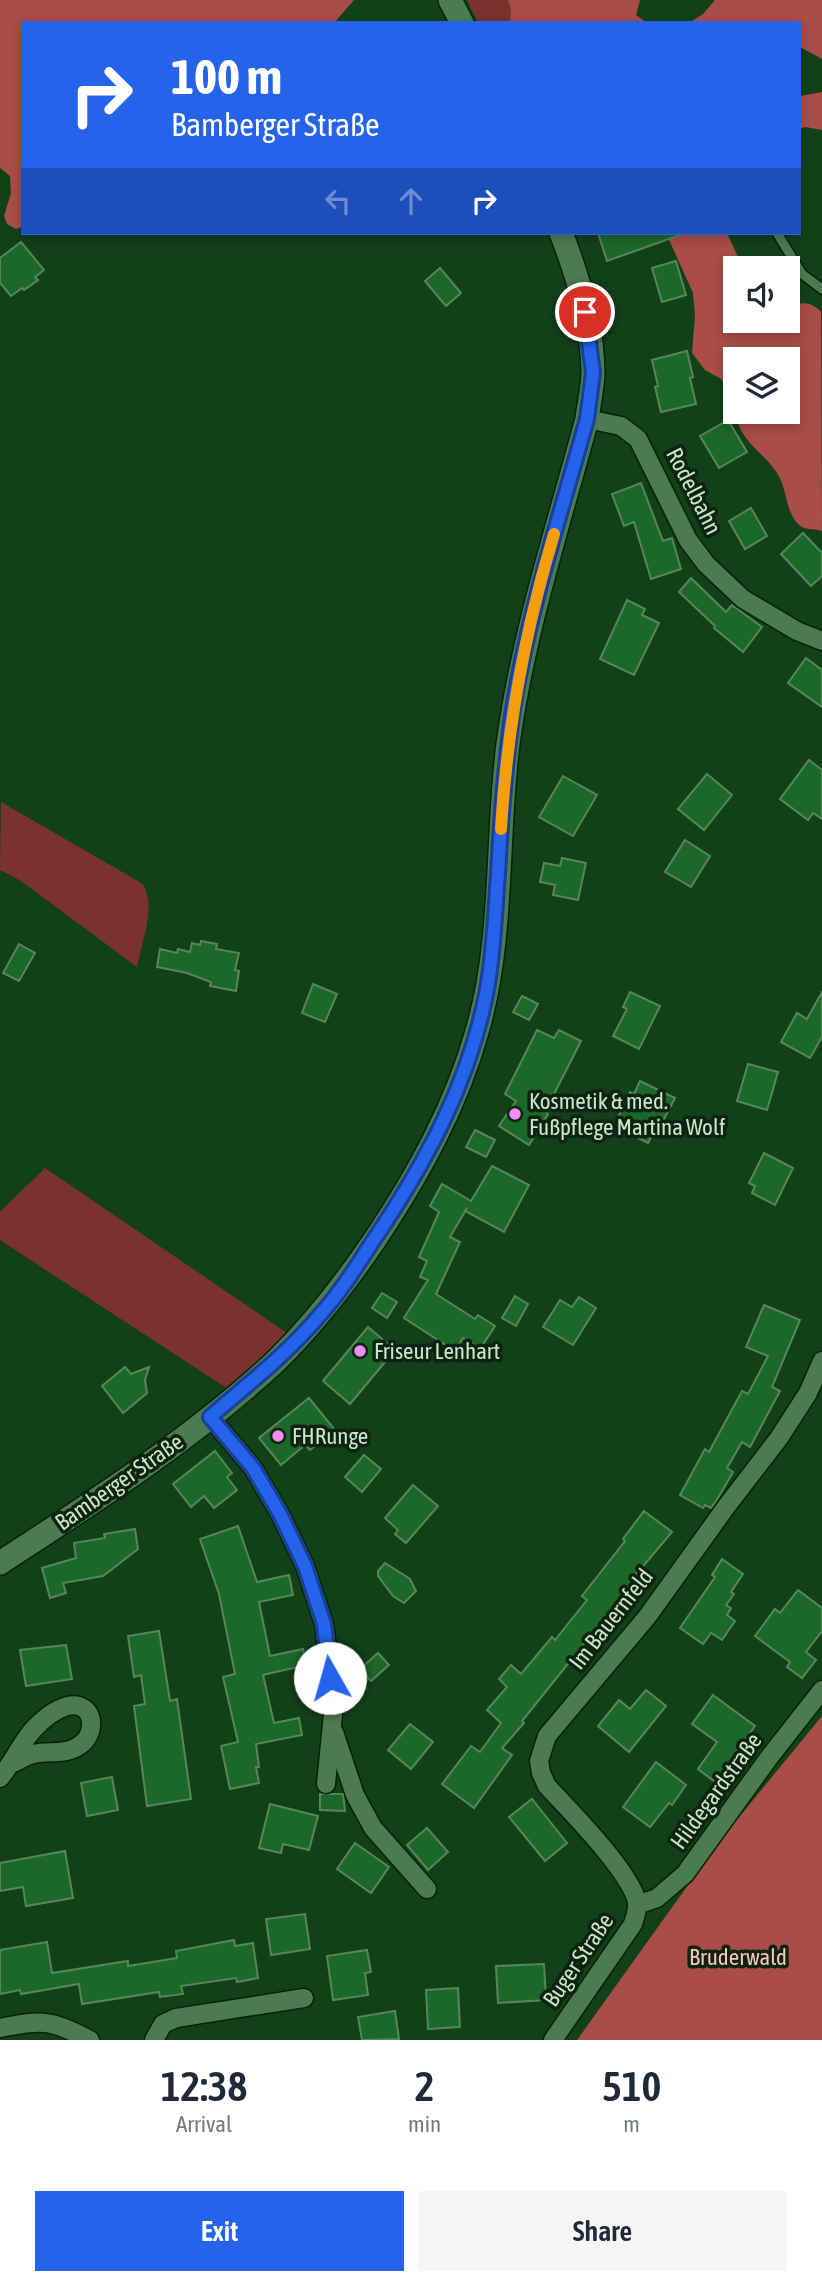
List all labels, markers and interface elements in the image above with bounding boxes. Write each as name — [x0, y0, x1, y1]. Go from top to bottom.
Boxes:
text: 100 m — [171, 48, 282, 104]
icon: right — [56, 49, 147, 140]
text: Bamberger Straße — [171, 106, 380, 143]
icon: left — [319, 182, 357, 220]
icon: ahead — [392, 182, 430, 220]
icon: right — [465, 182, 503, 220]
map controls — [723, 256, 800, 424]
button: sound — [723, 256, 800, 333]
pin — [555, 282, 615, 342]
icon: arrive — [566, 293, 604, 331]
button: layers — [723, 347, 800, 424]
street label: Rodelbahn — [661, 443, 727, 539]
place label: Kosmetik & med. Fußpflege Martina Wolf — [529, 1088, 725, 1140]
marker: Kosmetik & med. Fußpflege Martina Wolf — [507, 1106, 523, 1122]
place label: Friseur Lenhart — [374, 1338, 500, 1364]
marker: Friseur Lenhart — [352, 1343, 368, 1359]
place label: FHRunge — [292, 1423, 368, 1449]
street label: Bamberger Straße — [50, 1428, 188, 1536]
marker: FHRunge — [270, 1428, 286, 1444]
street label: Im Bauernfeld — [564, 1564, 658, 1674]
position arrow — [293, 1641, 367, 1715]
street label: Hildegardstraße — [665, 1728, 767, 1854]
street label: Buger Straße — [537, 1909, 619, 2011]
park label: Bruderwald — [689, 1944, 787, 1970]
text: 12:38 — [161, 2062, 247, 2110]
text: 2 — [415, 2062, 434, 2110]
text: 510 — [602, 2062, 661, 2110]
text: Arrival — [176, 2111, 232, 2137]
text: min — [408, 2111, 441, 2137]
text: m — [623, 2111, 640, 2137]
button: Exit — [35, 2191, 404, 2271]
button: Share — [418, 2191, 787, 2271]

